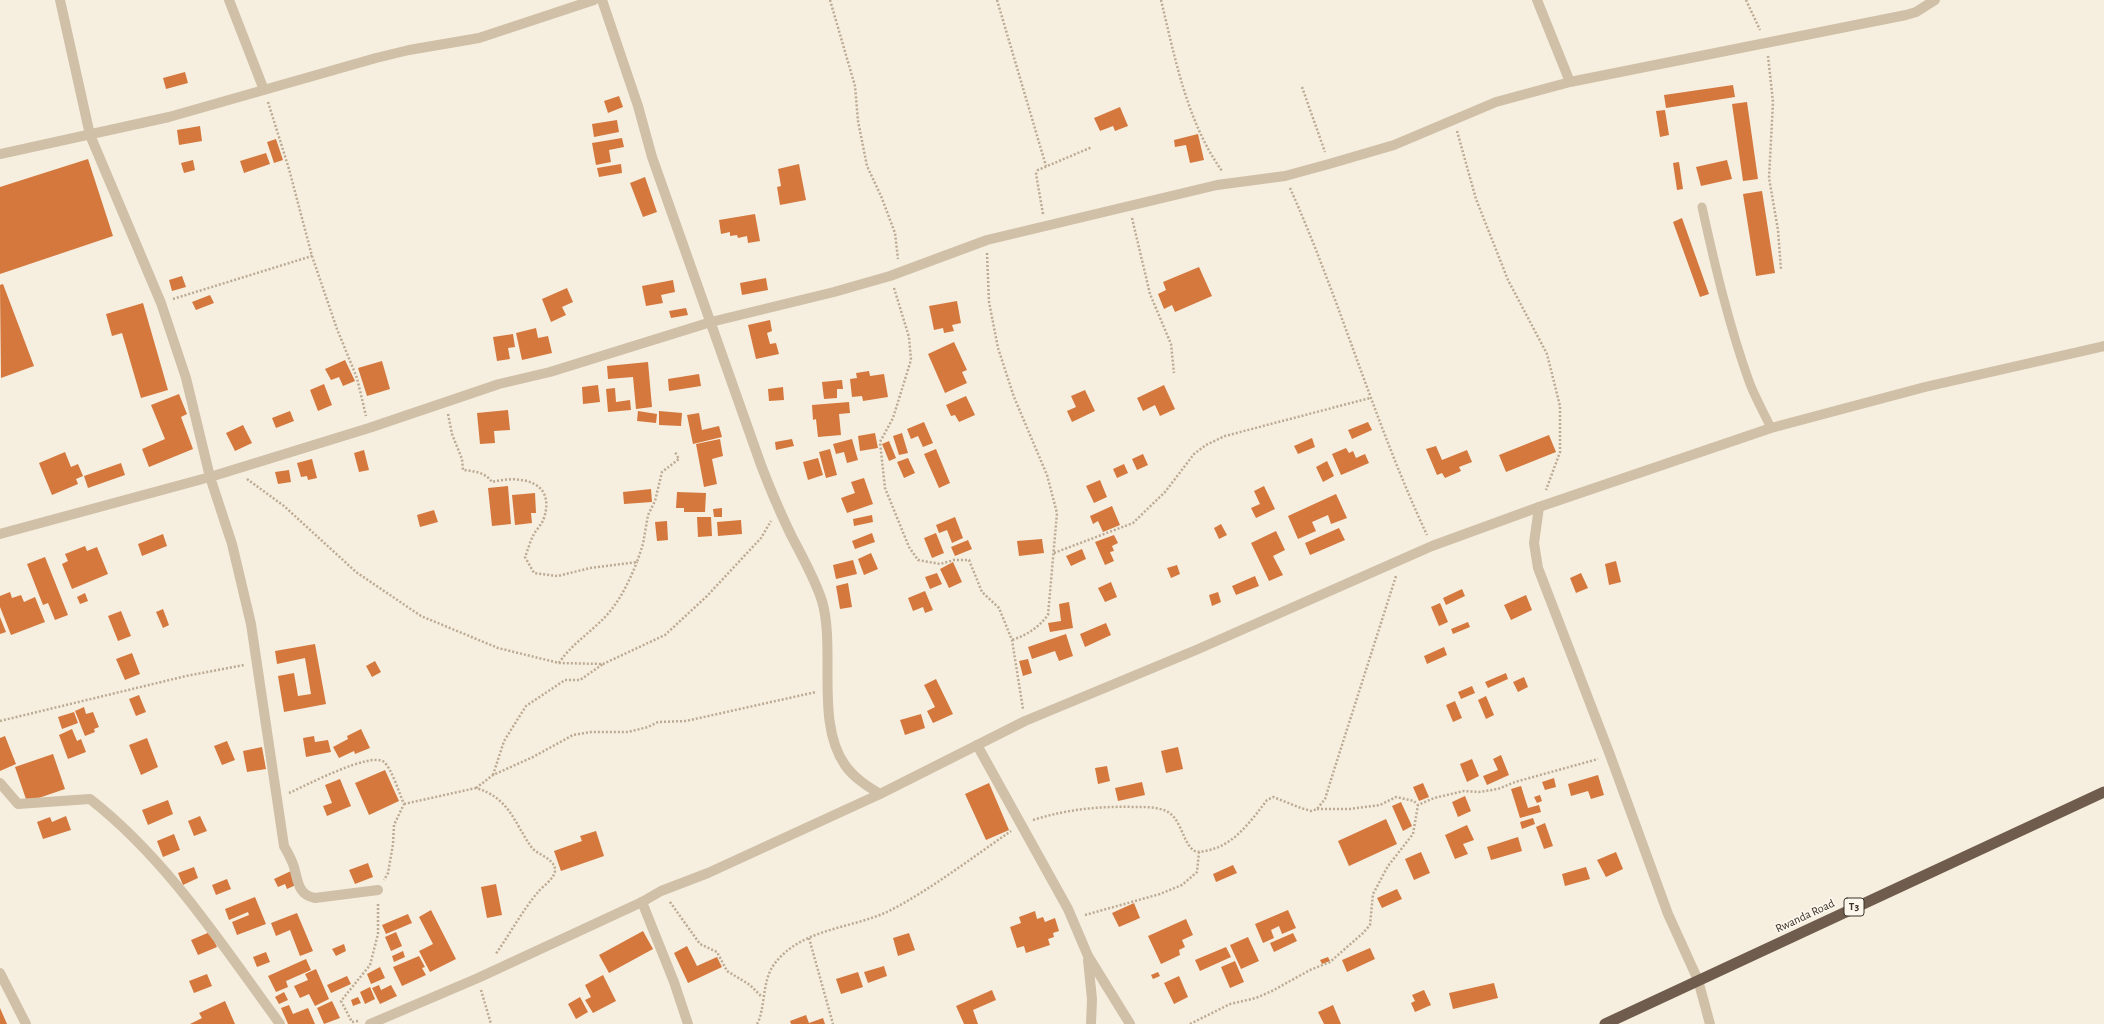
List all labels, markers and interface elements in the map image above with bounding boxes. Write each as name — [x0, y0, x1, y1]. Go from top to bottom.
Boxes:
street label: Rwanda Road — [1773, 896, 1837, 936]
road number: T3 — [1844, 898, 1864, 916]

